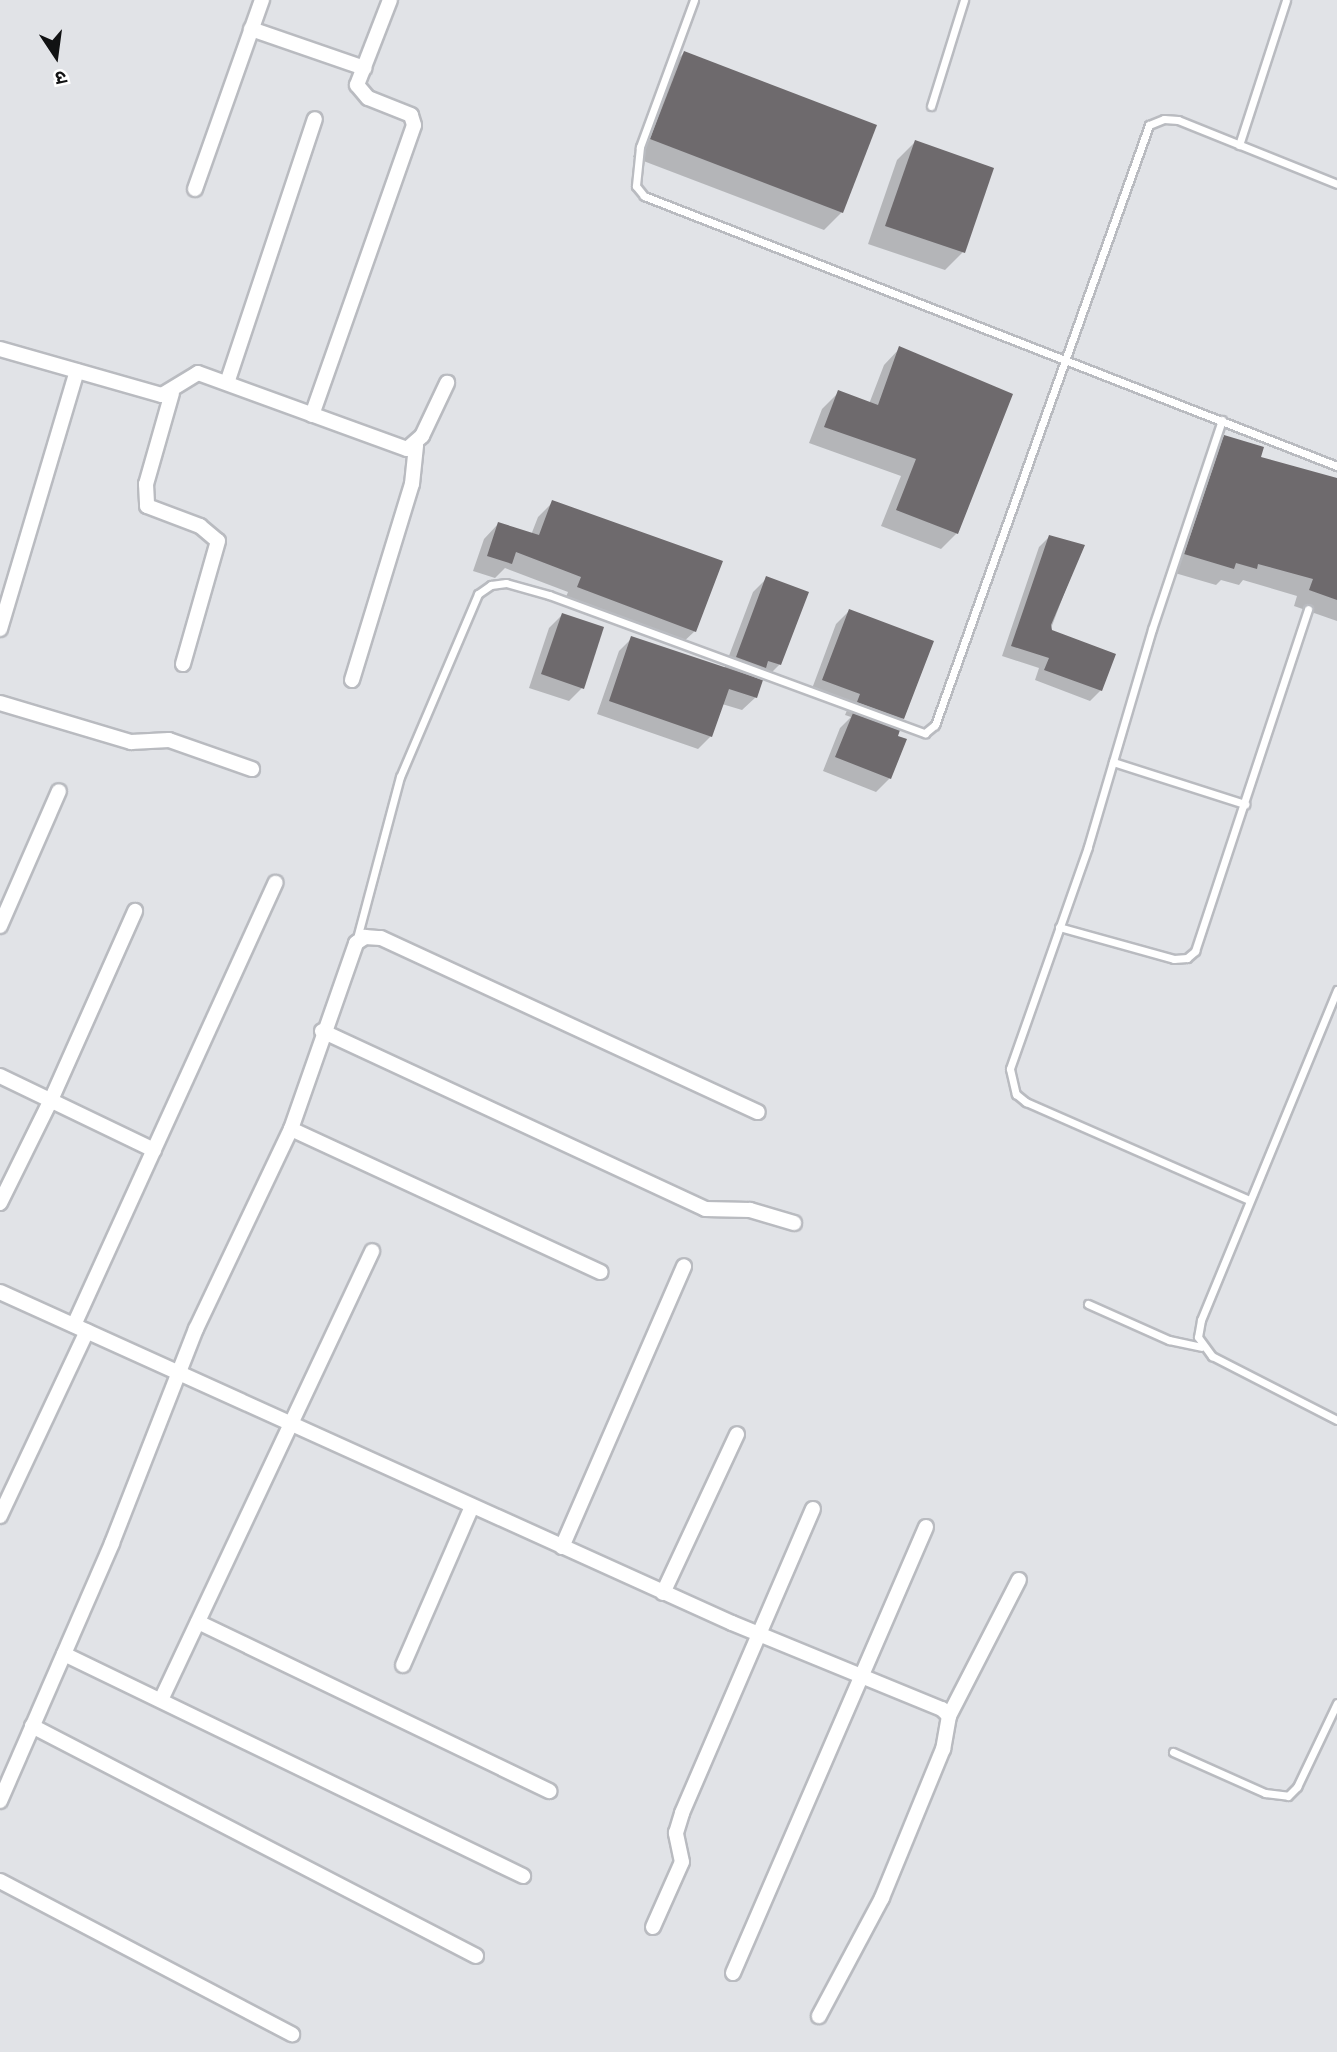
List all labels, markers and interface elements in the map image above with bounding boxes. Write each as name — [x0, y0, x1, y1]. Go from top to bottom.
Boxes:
north arrow — [21, 21, 91, 91]
text: उ — [53, 64, 69, 89]

